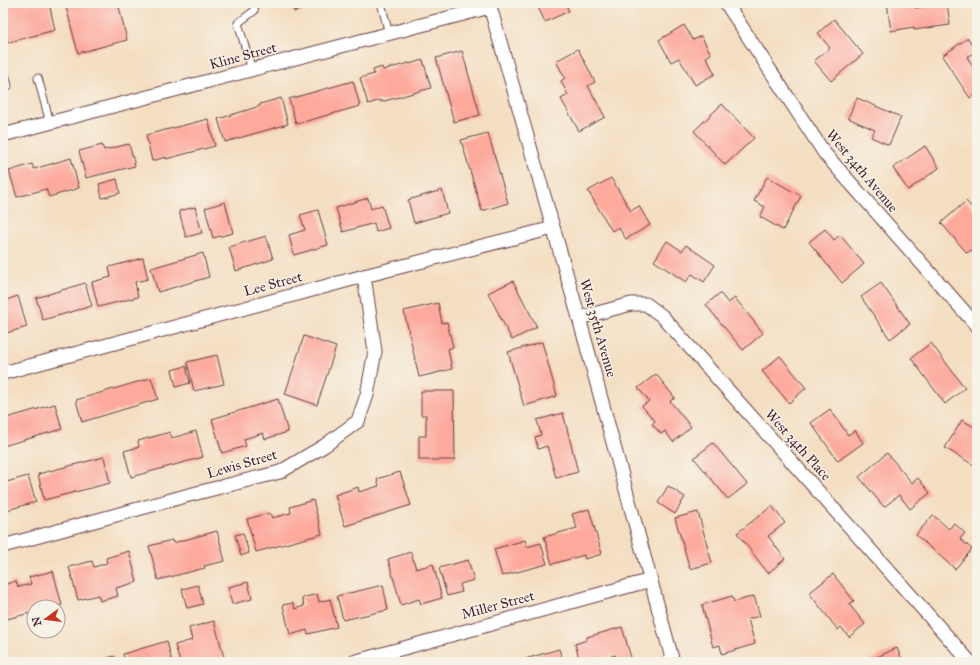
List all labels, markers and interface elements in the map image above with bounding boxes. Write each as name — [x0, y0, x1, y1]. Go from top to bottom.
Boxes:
street label: Kline Street — [208, 39, 278, 73]
street label: West 34th Avenue — [822, 126, 902, 216]
street label: Lee Street — [242, 268, 304, 300]
street label: West 35th Avenue — [576, 277, 620, 379]
street label: West 34th Place — [761, 406, 835, 484]
street label: Lewis Street — [205, 446, 279, 482]
street label: Miller Street — [460, 587, 536, 623]
north arrow — [26, 599, 66, 639]
text: N — [29, 615, 44, 628]

